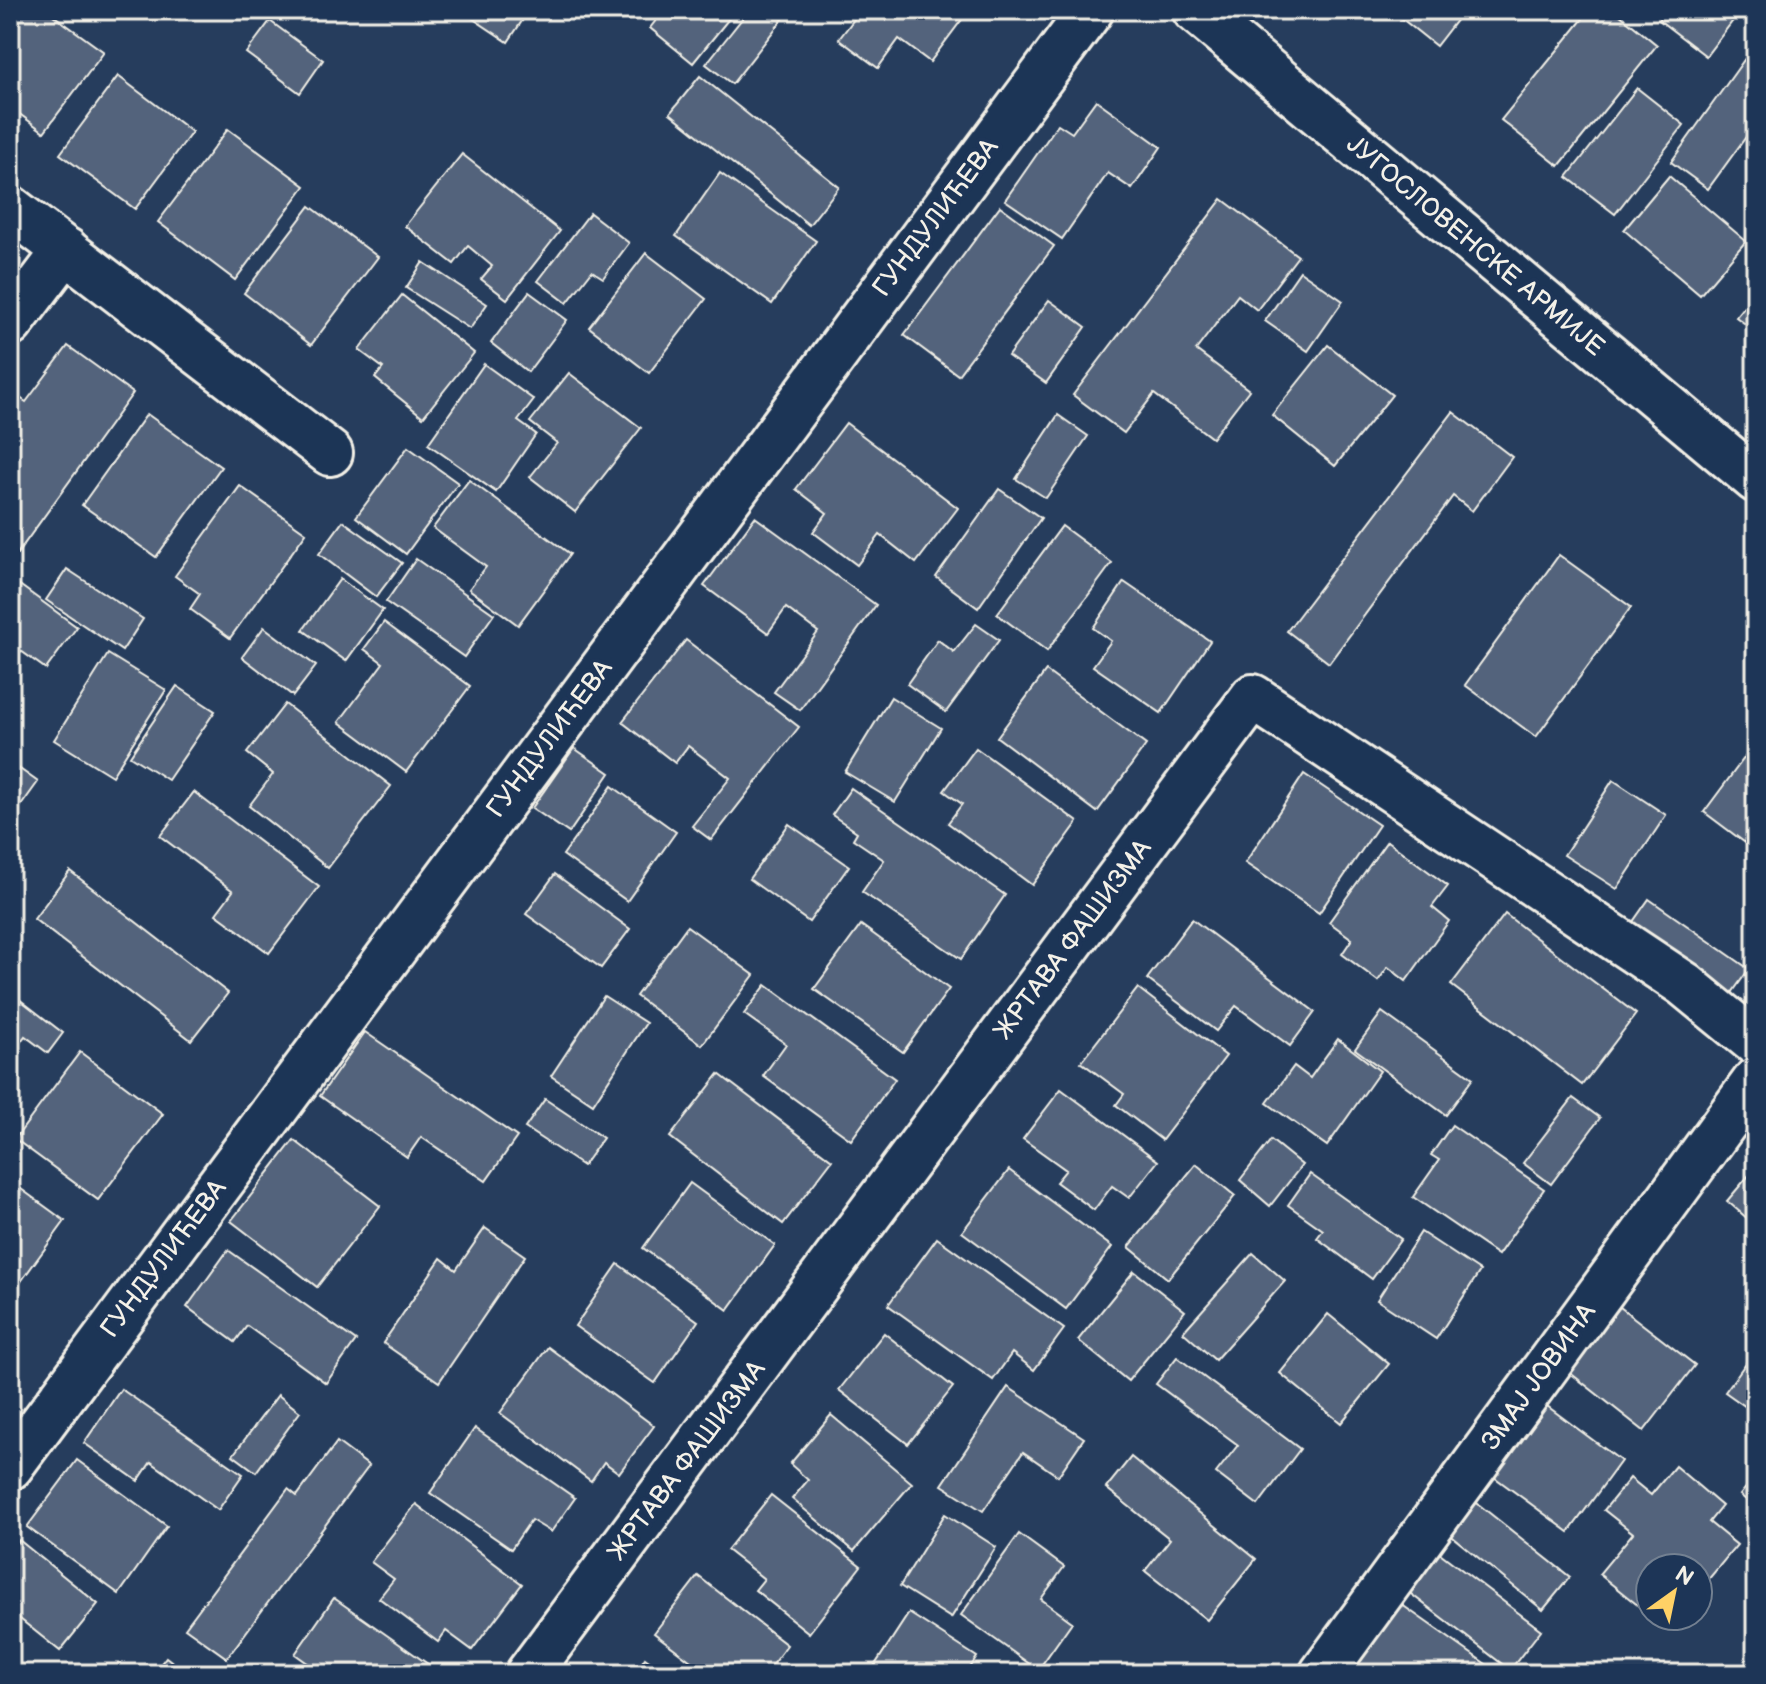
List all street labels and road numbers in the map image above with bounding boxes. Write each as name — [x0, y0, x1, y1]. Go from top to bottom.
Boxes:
street label: ЈУГОСЛОВЕНСКЕ АРМИЈЕ — [1340, 129, 1610, 363]
street label: ГУНДУЛИЋЕВА — [867, 133, 1006, 303]
street label: ГУНДУЛИЋЕВА — [481, 654, 620, 824]
street label: ЖРТАВА ФАШИЗМА — [988, 834, 1158, 1046]
street label: ГУНДУЛИЋЕВА — [95, 1174, 234, 1344]
street label: ЗМАЈ ЈОВИНА — [1475, 1297, 1603, 1456]
street label: ЖРТАВА ФАШИЗМА — [602, 1355, 772, 1567]

